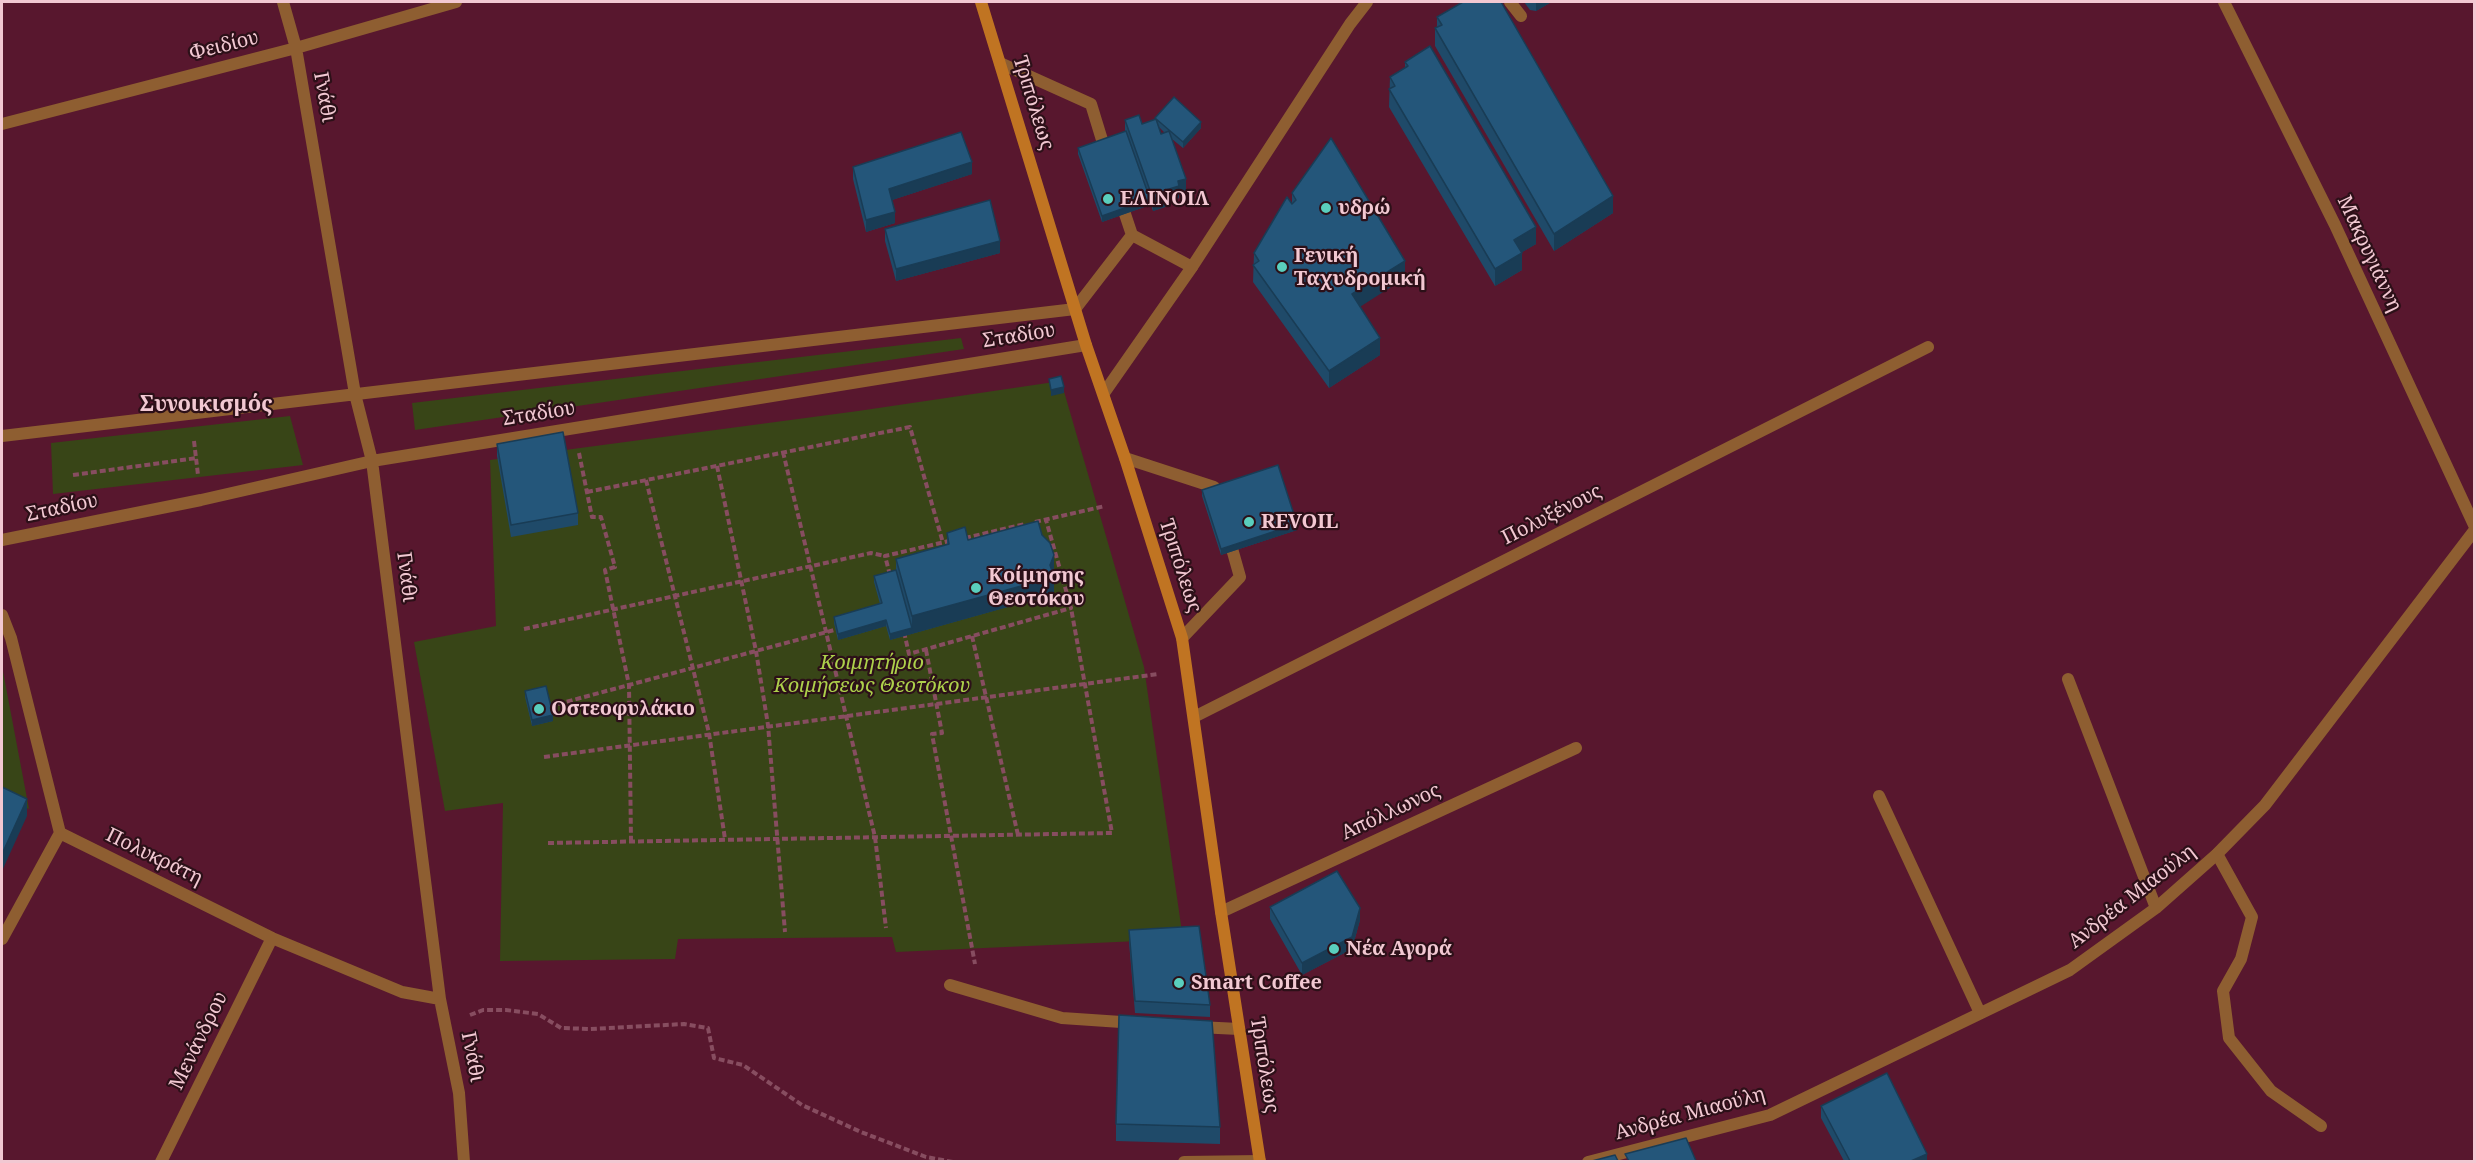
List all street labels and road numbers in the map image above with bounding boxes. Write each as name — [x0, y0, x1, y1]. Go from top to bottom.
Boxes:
street label: Φειδίου — [187, 26, 261, 66]
street label: Τριπόλεως — [1007, 53, 1059, 153]
street label: Γνάθι — [308, 70, 340, 124]
street label: Μακρυγιάννη — [2332, 192, 2406, 316]
street label: Σταδίου — [981, 318, 1057, 354]
street label: Σταδίου — [501, 396, 577, 432]
street label: Πολυξένους — [1498, 480, 1606, 550]
street label: Σταδίου — [24, 489, 100, 527]
street label: Τριπόλεως — [1154, 516, 1206, 616]
street label: Γνάθι — [391, 551, 421, 603]
street label: Απόλλωνος — [1338, 779, 1444, 845]
street label: Πολυκράτη — [102, 823, 206, 891]
street label: Ανδρέα Μιαούλη — [2064, 840, 2200, 954]
street label: Μενάνδρου — [165, 988, 233, 1094]
street label: Τριπόλεως — [1245, 1015, 1283, 1115]
street label: Γνάθι — [455, 1030, 489, 1084]
street label: Ανδρέα Μιαούλη — [1612, 1082, 1768, 1146]

